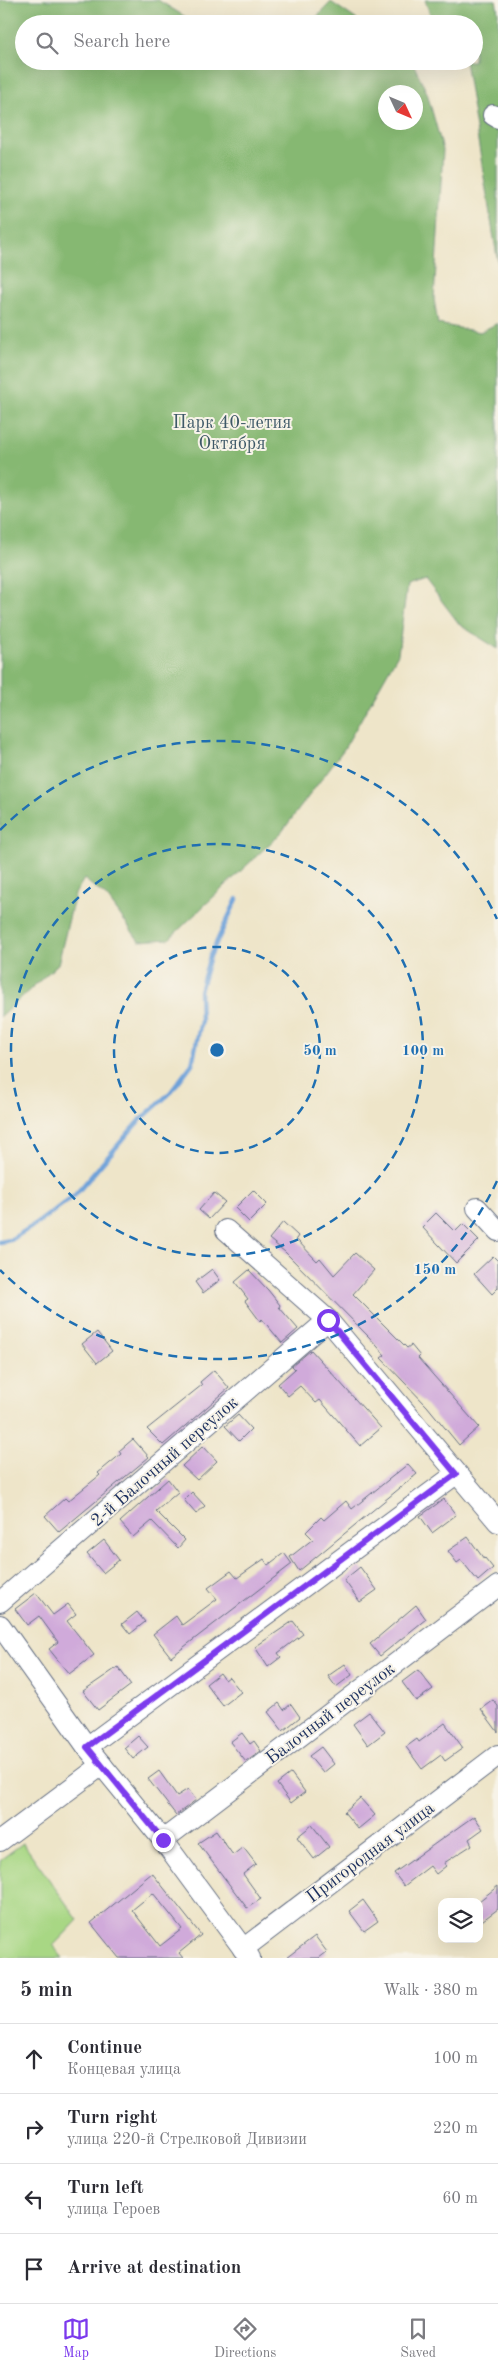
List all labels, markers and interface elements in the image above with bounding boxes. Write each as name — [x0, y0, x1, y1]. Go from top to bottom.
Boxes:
search box — [15, 15, 483, 70]
icon: search — [33, 29, 61, 57]
text: Search here — [73, 33, 170, 52]
north arrow — [378, 85, 423, 130]
park label: Парк 40-летия Октября — [173, 414, 291, 453]
centre of rings — [208, 1041, 226, 1059]
text: 50 m — [303, 1044, 337, 1059]
text: 100 m — [402, 1044, 444, 1059]
text: 150 m — [414, 1263, 456, 1278]
route start — [317, 1309, 340, 1332]
street label: 2-й Балочный переулок — [88, 1393, 242, 1530]
street label: Балочный переулок — [263, 1660, 398, 1768]
street label: Пригородная улица — [303, 1799, 438, 1907]
route end — [152, 1829, 175, 1852]
map controls — [438, 1898, 483, 1943]
button: layers — [438, 1898, 483, 1943]
text: 5 min — [20, 1980, 73, 2001]
text: Walk · 380 m — [383, 1983, 478, 1999]
text: Continue — [67, 2039, 142, 2058]
icon: ahead — [20, 2045, 48, 2073]
text: 100 m — [433, 2051, 478, 2067]
text: Концевая улица — [67, 2062, 181, 2078]
text: Turn right — [67, 2109, 157, 2128]
icon: right — [20, 2115, 48, 2143]
text: 220 m — [433, 2121, 478, 2137]
text: улица 220-й Стрелковой Дивизии — [67, 2132, 307, 2148]
text: Turn left — [67, 2179, 144, 2198]
icon: left — [20, 2185, 48, 2213]
text: 60 m — [442, 2191, 478, 2207]
text: улица Героев — [67, 2202, 160, 2218]
icon: arrive — [20, 2255, 48, 2283]
text: Arrive at destination — [67, 2259, 241, 2278]
tab: Map — [62, 2315, 90, 2362]
tab: Directions — [214, 2315, 276, 2362]
tab: Saved — [400, 2315, 436, 2362]

